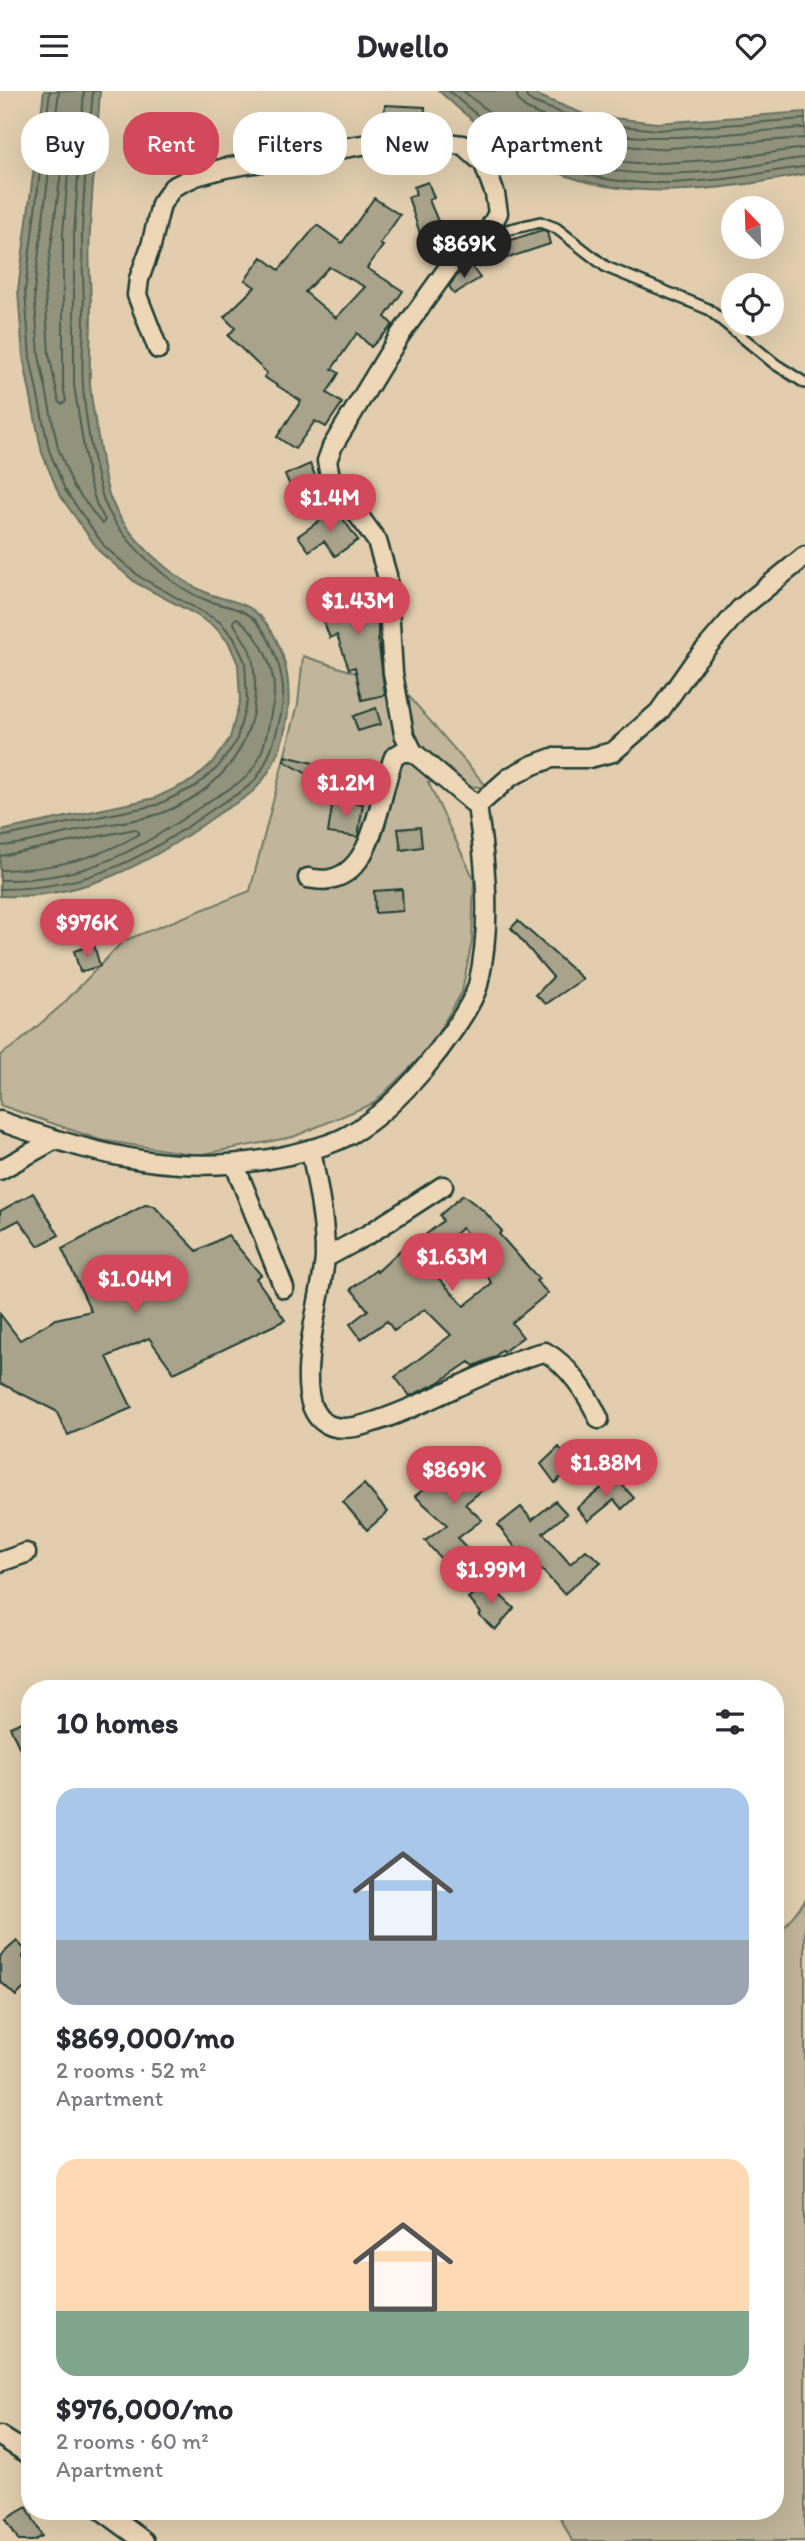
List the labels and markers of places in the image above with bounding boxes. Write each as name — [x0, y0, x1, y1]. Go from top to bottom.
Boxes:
pin: $869K — [415, 221, 513, 280]
pin: $1.4M — [281, 475, 379, 534]
pin: $1.43M — [301, 577, 415, 637]
pin: $1.2M — [297, 759, 395, 819]
pin: $976K — [38, 899, 136, 959]
pin: $1.63M — [395, 1233, 509, 1293]
pin: $1.04M — [78, 1255, 192, 1315]
pin: $1.88M — [549, 1439, 663, 1499]
pin: $869K — [405, 1447, 503, 1506]
pin: $1.99M — [434, 1547, 548, 1606]

